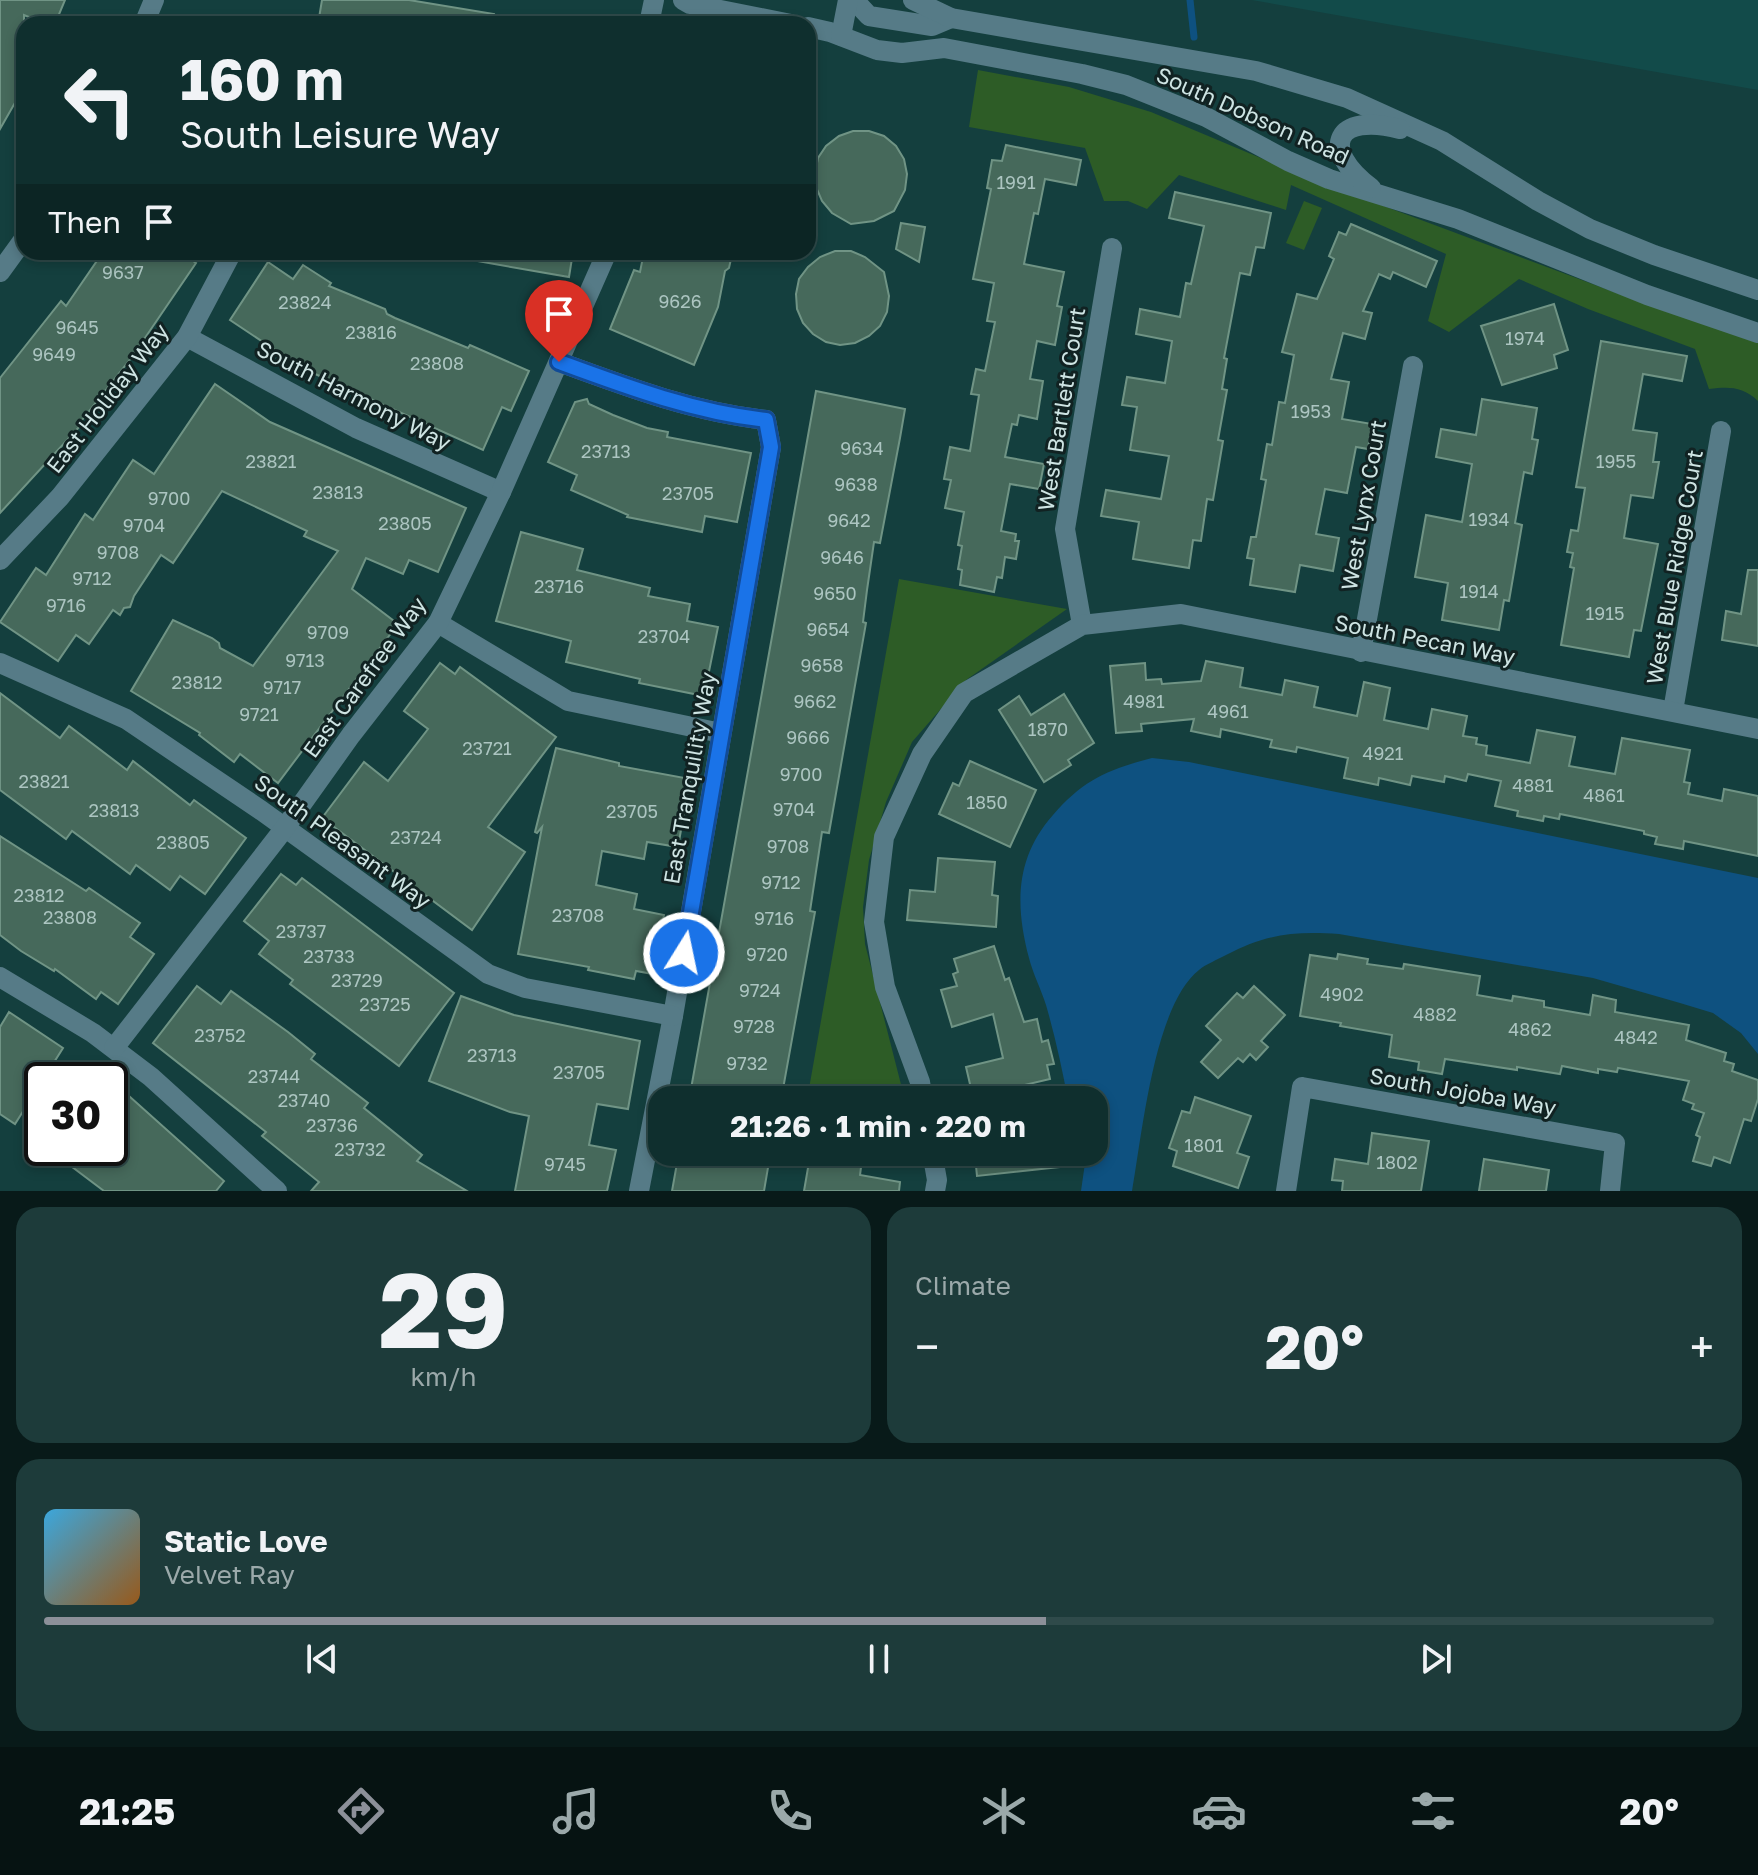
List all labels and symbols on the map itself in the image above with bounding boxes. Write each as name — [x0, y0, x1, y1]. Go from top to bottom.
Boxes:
street label: South Dobson Road — [1152, 60, 1354, 170]
house number: 1991 — [996, 171, 1036, 193]
house number: 9637 — [102, 261, 144, 283]
pin — [525, 280, 593, 362]
house number: 9626 — [658, 290, 702, 312]
house number: 23824 — [278, 291, 332, 313]
street label: West Bartlett Court — [1032, 305, 1090, 513]
house number: 9645 — [55, 316, 99, 338]
street label: East Holiday Way — [40, 318, 174, 478]
house number: 23816 — [345, 321, 397, 343]
house number: 1974 — [1505, 327, 1545, 349]
street label: South Harmony Way — [252, 334, 456, 456]
house number: 9649 — [32, 343, 76, 365]
house number: 23808 — [410, 352, 464, 374]
house number: 1953 — [1291, 400, 1331, 422]
street label: West Lynx Court — [1335, 418, 1391, 592]
house number: 9634 — [840, 437, 884, 459]
house number: 23713 — [581, 440, 631, 462]
street label: West Blue Ridge Court — [1640, 448, 1708, 686]
house number: 23821 — [245, 450, 297, 472]
house number: 1955 — [1596, 450, 1636, 472]
house number: 9638 — [834, 473, 878, 495]
house number: 23813 — [312, 481, 364, 503]
house number: 23705 — [662, 482, 714, 504]
house number: 9700 — [148, 487, 190, 509]
house number: 1934 — [1468, 508, 1510, 530]
house number: 9642 — [827, 509, 871, 531]
house number: 23805 — [378, 512, 432, 534]
house number: 9704 — [123, 514, 165, 536]
house number: 9708 — [97, 541, 139, 563]
house number: 9646 — [820, 546, 864, 568]
house number: 9712 — [72, 567, 112, 589]
house number: 23716 — [534, 575, 584, 597]
house number: 1914 — [1459, 580, 1499, 602]
house number: 9650 — [813, 582, 857, 604]
street label: East Carefree Way — [297, 591, 431, 763]
house number: 9716 — [46, 594, 86, 616]
house number: 1915 — [1586, 602, 1624, 624]
street label: South Pecan Way — [1332, 608, 1518, 670]
house number: 9654 — [806, 618, 850, 640]
house number: 9709 — [307, 621, 349, 643]
house number: 23704 — [638, 625, 690, 647]
house number: 9713 — [285, 649, 325, 671]
house number: 9658 — [800, 654, 844, 676]
street label: East Tranquility Way — [657, 670, 721, 886]
house number: 23812 — [171, 671, 223, 693]
house number: 9717 — [263, 676, 301, 698]
house number: 9662 — [793, 690, 837, 712]
house number: 4981 — [1123, 690, 1165, 712]
house number: 4961 — [1207, 700, 1249, 722]
house number: 9721 — [239, 703, 279, 725]
house number: 1870 — [1028, 718, 1068, 740]
house number: 9666 — [786, 726, 830, 748]
house number: 23721 — [462, 737, 512, 759]
house number: 4921 — [1362, 742, 1404, 764]
house number: 9700 — [780, 763, 822, 785]
street label: South Pleasant Way — [250, 768, 436, 914]
house number: 23821 — [18, 770, 70, 792]
house number: 4881 — [1512, 774, 1554, 796]
house number: 4861 — [1583, 784, 1625, 806]
house number: 1850 — [966, 791, 1008, 813]
house number: 9704 — [773, 798, 815, 820]
house number: 23813 — [88, 799, 140, 821]
house number: 23705 — [606, 800, 658, 822]
house number: 23724 — [390, 826, 442, 848]
house number: 23805 — [156, 831, 210, 853]
house number: 9708 — [767, 835, 809, 857]
house number: 9712 — [761, 871, 801, 893]
house number: 23812 — [13, 884, 65, 906]
house number: 23708 — [552, 904, 604, 926]
house number: 23808 — [43, 906, 97, 928]
house number: 9716 — [754, 907, 794, 929]
position arrow — [642, 911, 726, 995]
house number: 23737 — [276, 920, 326, 942]
house number: 9720 — [746, 943, 788, 965]
house number: 23733 — [303, 945, 355, 967]
house number: 23729 — [331, 969, 383, 991]
house number: 9724 — [739, 979, 781, 1001]
house number: 4902 — [1320, 983, 1364, 1005]
house number: 23725 — [359, 993, 411, 1015]
house number: 4882 — [1413, 1003, 1457, 1025]
house number: 9728 — [733, 1015, 775, 1037]
house number: 4862 — [1508, 1018, 1552, 1040]
house number: 23752 — [194, 1024, 246, 1046]
house number: 4842 — [1614, 1026, 1658, 1048]
house number: 23713 — [467, 1044, 517, 1066]
house number: 9732 — [726, 1052, 768, 1074]
house number: 23705 — [553, 1061, 605, 1083]
street label: South Jojoba Way — [1368, 1061, 1558, 1121]
speed limit sign: 30 — [24, 1062, 128, 1166]
house number: 23744 — [248, 1065, 300, 1087]
house number: 23740 — [278, 1089, 330, 1111]
house number: 23736 — [306, 1114, 358, 1136]
house number: 1801 — [1184, 1134, 1224, 1156]
house number: 23732 — [334, 1138, 386, 1160]
house number: 1802 — [1376, 1151, 1418, 1173]
house number: 9745 — [544, 1153, 586, 1175]

